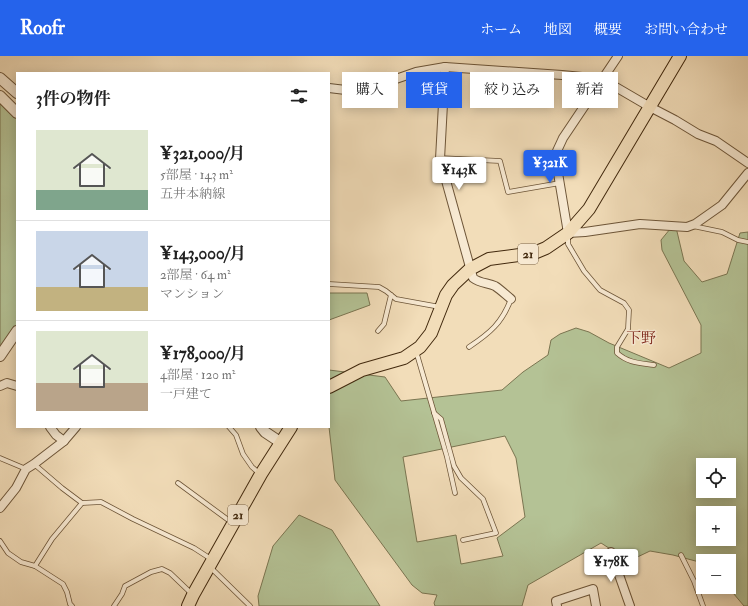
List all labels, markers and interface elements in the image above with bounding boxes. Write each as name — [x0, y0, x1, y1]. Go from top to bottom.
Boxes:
text: Roofr — [20, 16, 65, 40]
text: ホーム — [480, 21, 522, 38]
text: 地図 — [544, 21, 572, 38]
text: 概要 — [594, 21, 622, 38]
text: お問い合わせ — [644, 21, 728, 38]
chip: 購入 — [342, 72, 398, 108]
chip: 賃貸 — [406, 72, 462, 108]
chip: 絞り込み — [470, 72, 554, 108]
chip: 新着 — [562, 72, 618, 108]
icon: filters — [288, 85, 310, 107]
text: 3件の物件 — [36, 88, 111, 109]
text: ¥321,000/月 — [160, 143, 246, 164]
icon: home — [68, 146, 116, 194]
pin: ¥321K — [522, 150, 578, 184]
text: ¥321K — [532, 155, 568, 171]
pin: ¥143K — [431, 157, 487, 191]
text: ¥143K — [441, 162, 477, 178]
text: 5部屋 · 143 m² — [160, 167, 233, 183]
text: 五井本納線 — [160, 186, 225, 202]
text: ¥143,000/月 — [160, 243, 246, 264]
road number: 21 — [518, 244, 538, 264]
icon: home — [68, 247, 116, 295]
text: 2部屋 · 64 m² — [160, 267, 231, 283]
text: マンション — [160, 286, 224, 302]
district label: 下野 — [626, 329, 656, 348]
text: ¥178,000/月 — [160, 343, 246, 364]
icon: home — [68, 347, 116, 395]
text: 4部屋 · 120 m² — [160, 367, 235, 383]
text: 一戸建て — [160, 386, 212, 402]
map controls — [696, 458, 736, 594]
button: locate — [696, 458, 736, 498]
road number: 21 — [228, 505, 248, 525]
button: + — [696, 506, 736, 546]
pin: ¥178K — [583, 549, 639, 583]
text: ¥178K — [593, 554, 629, 570]
button: − — [696, 554, 736, 594]

